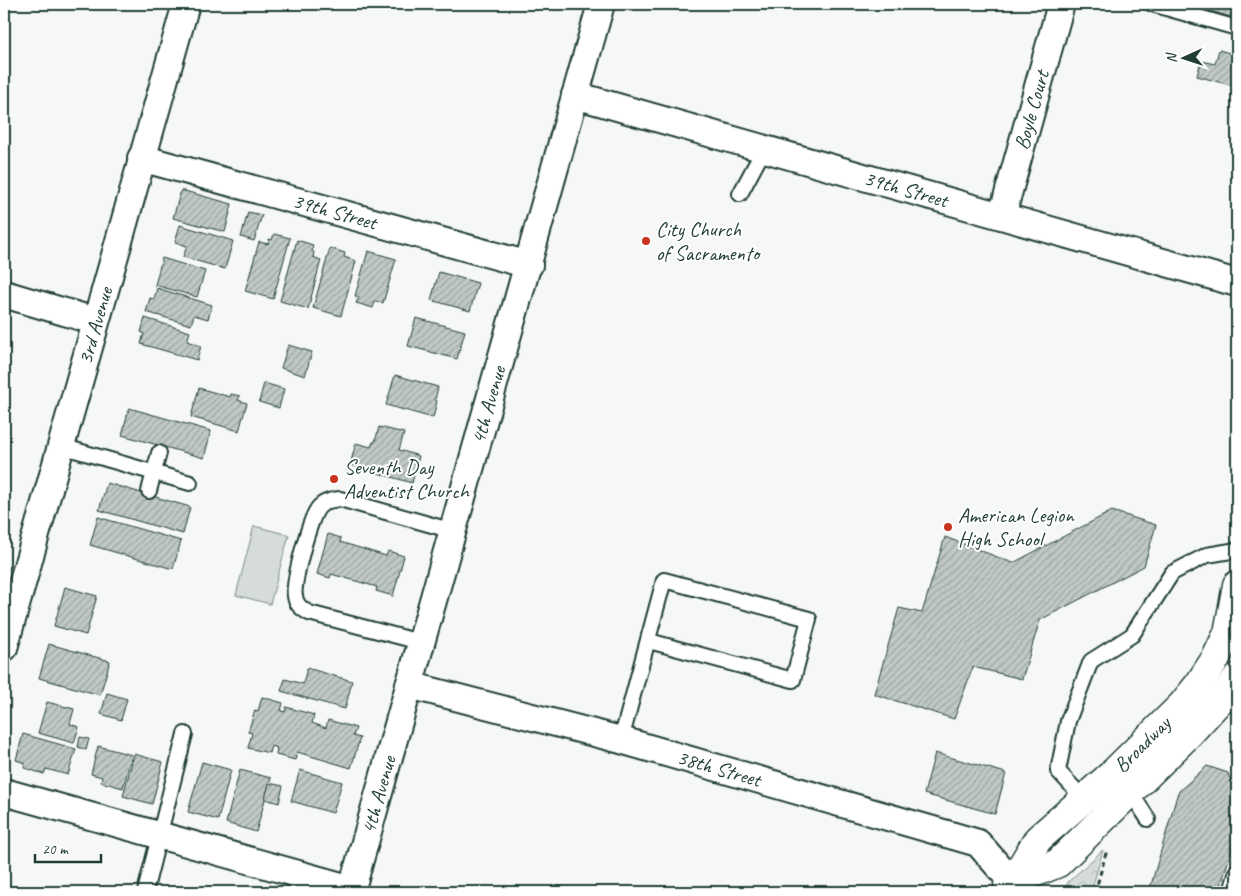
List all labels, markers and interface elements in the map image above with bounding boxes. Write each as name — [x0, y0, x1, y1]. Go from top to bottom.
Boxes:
north arrow — [1158, 32, 1208, 82]
text: N — [1163, 52, 1180, 63]
street label: Boyle Court — [1008, 66, 1055, 152]
street label: 39th Street — [861, 165, 953, 214]
street label: 39th Street — [290, 187, 382, 236]
place label: City Church of Sacramento — [656, 216, 762, 266]
marker: City Church of Sacramento — [640, 235, 652, 247]
street label: 3rd Avenue — [72, 283, 119, 367]
street label: 4th Avenue — [465, 362, 512, 447]
place label: Seventh Day Adventist Church — [344, 454, 470, 504]
marker: Seventh Day Adventist Church — [328, 473, 340, 485]
place label: American Legion High School — [958, 502, 1075, 552]
marker: American Legion High School — [942, 521, 954, 533]
street label: Broadway — [1108, 709, 1177, 778]
street label: 38th Street — [674, 744, 766, 793]
street label: 4th Avenue — [355, 752, 402, 837]
scale bar — [35, 831, 101, 863]
text: 20 m — [42, 840, 69, 859]

